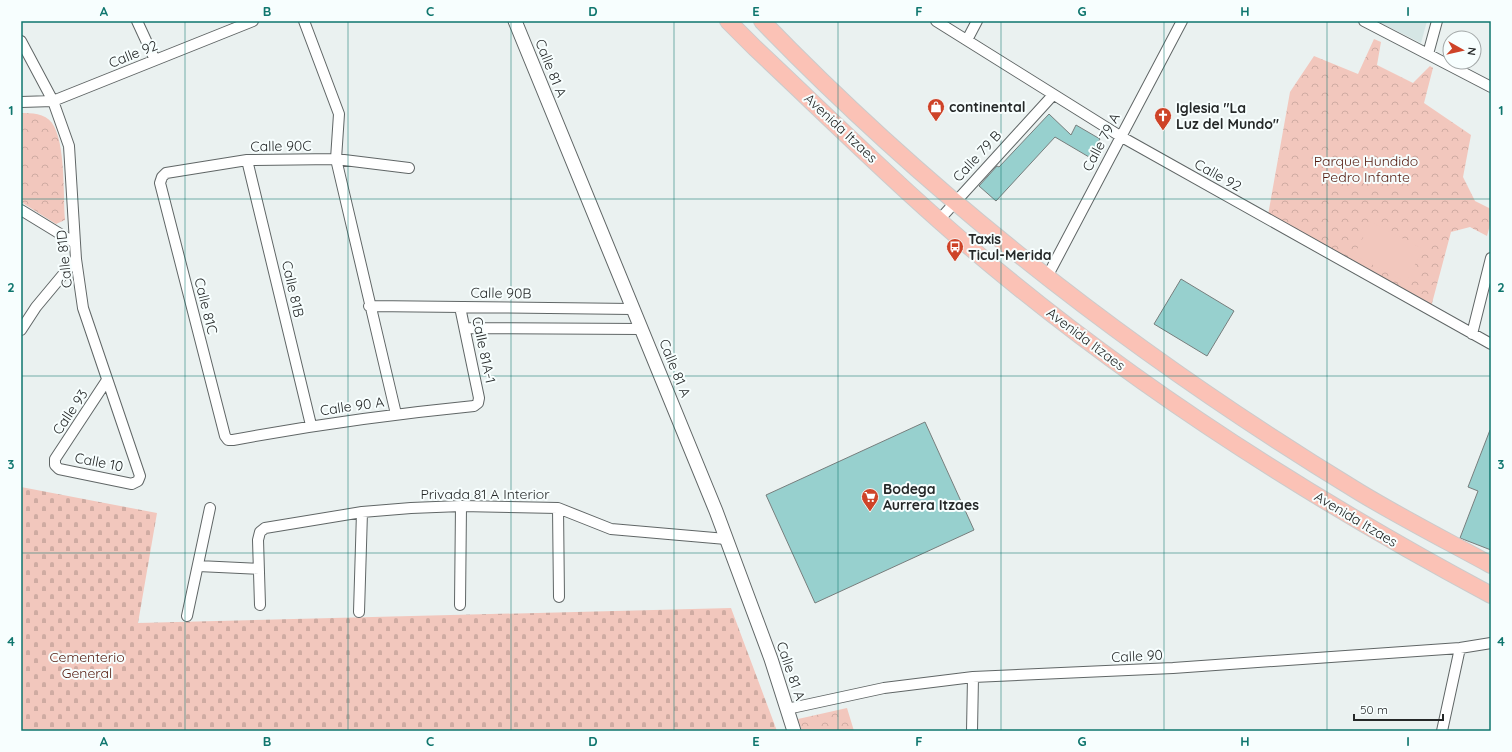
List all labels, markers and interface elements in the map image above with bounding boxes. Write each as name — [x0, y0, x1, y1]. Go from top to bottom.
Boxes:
text: A — [100, 3, 109, 19]
text: B — [263, 3, 271, 19]
text: C — [426, 3, 434, 19]
text: D — [588, 3, 598, 19]
text: E — [752, 3, 760, 19]
text: F — [915, 3, 923, 19]
text: G — [1077, 3, 1087, 19]
text: H — [1240, 3, 1250, 19]
text: I — [1406, 3, 1410, 19]
north arrow — [1442, 30, 1482, 70]
street label: Calle 92 — [106, 36, 160, 72]
street label: Calle 81 A — [531, 36, 571, 100]
text: N — [1464, 46, 1479, 56]
street label: Avenida Itzaes — [801, 89, 881, 167]
shop icon: continental — [926, 97, 946, 122]
place label: continental — [949, 98, 1026, 116]
place label: Iglesia "La Luz del Mundo" — [1176, 99, 1279, 133]
text: 1 — [8, 102, 14, 118]
text: 1 — [1498, 102, 1504, 118]
church icon: Iglesia "La Luz del Mundo" — [1153, 106, 1173, 131]
street label: Calle 79 A — [1078, 110, 1124, 174]
street label: Calle 79 B — [949, 127, 1005, 185]
street label: Calle 90C — [250, 136, 312, 156]
park label: Parque Hundido Pedro Infante — [1314, 152, 1418, 186]
street label: Calle 92 — [1191, 155, 1245, 195]
street label: Calle 81D — [52, 229, 76, 289]
place label: Taxis Ticul-Merida — [968, 230, 1052, 264]
bus stop icon: Taxis Ticul-Merida — [945, 237, 965, 262]
street label: Calle 81B — [278, 259, 308, 319]
street label: Calle 81C — [190, 276, 222, 336]
text: 2 — [7, 279, 15, 295]
text: 2 — [1497, 279, 1505, 295]
street label: Calle 90B — [470, 283, 532, 303]
street label: Avenida Itzaes — [1043, 304, 1129, 374]
street label: Calle 81A-1 — [468, 315, 500, 385]
street label: Calle 81 A — [655, 336, 695, 400]
street label: Calle 93 — [48, 386, 92, 438]
street label: Calle 90 A — [319, 393, 385, 419]
street label: Calle 10 — [73, 448, 125, 476]
text: 3 — [8, 456, 15, 472]
text: 3 — [1498, 456, 1505, 472]
place label: Bodega Aurrera Itzaes — [883, 480, 979, 514]
street label: Privada 81 A Interior — [420, 485, 550, 503]
supermarket icon: Bodega Aurrera Itzaes — [860, 487, 880, 512]
street label: Avenida Itzaes — [1311, 487, 1401, 551]
text: 4 — [7, 633, 15, 649]
text: 4 — [1497, 633, 1505, 649]
street label: Calle 81 A — [773, 639, 809, 703]
street label: Calle 90 — [1111, 646, 1163, 666]
park label: Cementerio General — [49, 648, 125, 682]
scale bar — [1354, 696, 1443, 722]
text: 50 m — [1360, 702, 1388, 717]
text: A — [100, 733, 109, 749]
text: B — [263, 733, 271, 749]
text: C — [426, 733, 434, 749]
text: D — [588, 733, 598, 749]
text: E — [752, 733, 760, 749]
text: F — [915, 733, 923, 749]
text: G — [1077, 733, 1087, 749]
text: H — [1240, 733, 1250, 749]
text: I — [1406, 733, 1410, 749]

